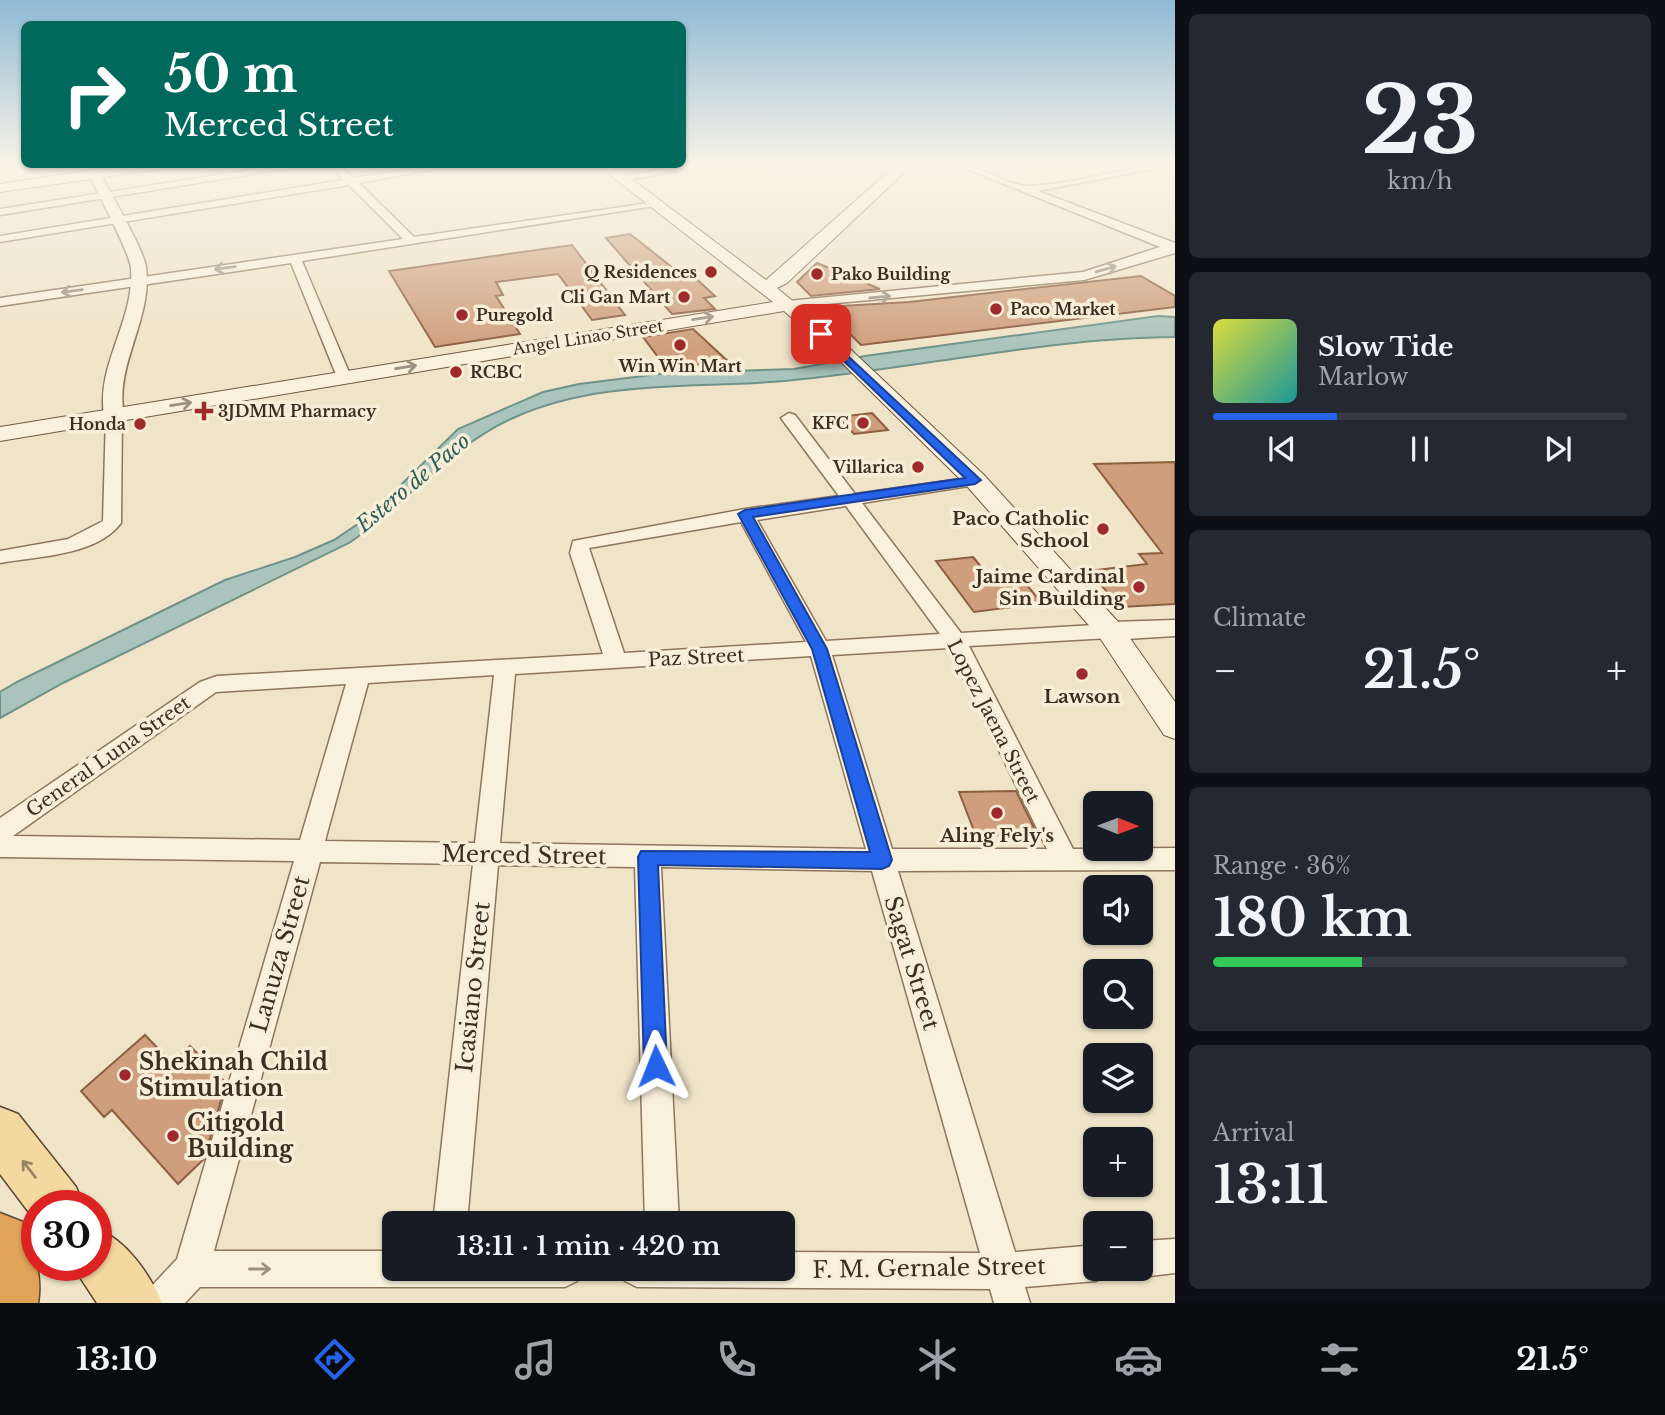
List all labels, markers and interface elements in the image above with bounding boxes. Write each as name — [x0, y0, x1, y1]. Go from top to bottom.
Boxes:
text: 50 m — [164, 44, 297, 105]
icon: right — [49, 49, 140, 140]
text: 23 — [1361, 65, 1479, 178]
text: Merced Street — [164, 105, 394, 145]
text: km/h — [1387, 167, 1453, 195]
one-way arrow — [215, 262, 237, 275]
place label: Q Residences — [584, 262, 697, 282]
one-way arrow — [1095, 262, 1117, 275]
marker: Q Residences — [703, 264, 719, 280]
place label: Pako Building — [831, 264, 951, 284]
marker: Pako Building — [809, 266, 825, 282]
one-way arrow — [61, 285, 84, 298]
place label: Cli Gan Mart — [560, 287, 671, 307]
marker: Cli Gan Mart — [676, 289, 692, 305]
one-way arrow — [869, 290, 891, 303]
place label: Paco Market — [1010, 299, 1116, 319]
marker: Paco Market — [988, 301, 1004, 317]
pin — [791, 304, 851, 364]
place label: Puregold — [476, 305, 553, 325]
marker: Puregold — [454, 307, 470, 323]
one-way arrow — [691, 312, 714, 325]
street label: Angel Linao Street — [510, 315, 665, 359]
icon: arrive — [802, 315, 840, 353]
text: Slow Tide — [1318, 331, 1454, 363]
marker: Win Win Mart — [672, 337, 688, 353]
place label: Win Win Mart — [617, 356, 742, 376]
one-way arrow — [394, 360, 417, 373]
place label: RCBC — [470, 362, 522, 382]
text: Marlow — [1318, 363, 1408, 391]
marker: RCBC — [448, 364, 464, 380]
one-way arrow — [170, 397, 192, 410]
place label: 3JDMM Pharmacy — [218, 401, 377, 421]
marker: 3JDMM Pharmacy — [196, 403, 212, 419]
place label: KFC — [812, 413, 849, 433]
place label: Honda — [69, 414, 126, 434]
marker: KFC — [855, 415, 871, 431]
marker: Honda — [132, 416, 148, 432]
water label: Estero de Paco — [350, 428, 475, 539]
icon: previous — [1263, 430, 1301, 468]
icon: pause — [1401, 430, 1439, 468]
icon: next — [1539, 430, 1577, 468]
place label: Villarica — [832, 457, 904, 477]
marker: Villarica — [910, 459, 926, 475]
place label: Paco Catholic School — [952, 507, 1089, 552]
marker: Paco Catholic School — [1095, 521, 1111, 537]
place label: Jaime Cardinal Sin Building — [971, 565, 1126, 610]
marker: Jaime Cardinal Sin Building — [1131, 579, 1147, 595]
text: Climate — [1213, 604, 1306, 632]
street label: Lopez Jaena Street — [942, 636, 1045, 808]
text: 21.5° — [1363, 638, 1480, 702]
street label: Paz Street — [647, 643, 746, 672]
text: − — [1213, 647, 1237, 694]
text: + — [1606, 647, 1627, 694]
marker: Lawson — [1074, 666, 1090, 682]
place label: Lawson — [1044, 685, 1121, 708]
street label: General Luna Street — [22, 691, 195, 822]
north arrow — [1083, 791, 1153, 861]
map controls — [1083, 791, 1153, 1281]
marker: Aling Fely's — [989, 805, 1005, 821]
place label: Aling Fely's — [939, 824, 1054, 847]
street label: Merced Street — [441, 840, 607, 870]
text: Range · 36% — [1213, 852, 1351, 880]
street label: Lanuza Street — [244, 872, 316, 1036]
button: sound — [1083, 875, 1153, 945]
text: 180 km — [1213, 886, 1412, 950]
street label: Sagat Street — [878, 893, 946, 1034]
street label: Icasiano Street — [450, 900, 496, 1074]
button: search — [1083, 959, 1153, 1029]
position arrow — [619, 1029, 693, 1103]
button: layers — [1083, 1043, 1153, 1113]
place label: Shekinah Child Stimulation — [139, 1048, 328, 1102]
marker: Shekinah Child Stimulation — [117, 1067, 133, 1083]
place label: Citigold Building — [187, 1109, 294, 1163]
text: Arrival — [1213, 1119, 1294, 1147]
button: + — [1083, 1127, 1153, 1197]
marker: Citigold Building — [165, 1128, 181, 1144]
text: 13:11 — [1213, 1153, 1329, 1217]
one-way arrow — [21, 1160, 36, 1179]
speed limit sign: 30 — [21, 1190, 112, 1281]
button: − — [1083, 1211, 1153, 1281]
text: 13:11 · 1 min · 420 m — [456, 1230, 721, 1262]
street label: F. M. Gernale Street — [812, 1252, 1046, 1284]
one-way arrow — [248, 1262, 271, 1276]
icon: directions — [310, 1335, 359, 1384]
icon: music — [511, 1335, 560, 1384]
icon: phone — [712, 1335, 761, 1384]
icon: climate — [913, 1335, 962, 1384]
icon: car — [1114, 1335, 1163, 1384]
icon: filters — [1315, 1335, 1364, 1384]
text: 13:10 — [76, 1339, 158, 1379]
text: 21.5° — [1516, 1339, 1589, 1379]

